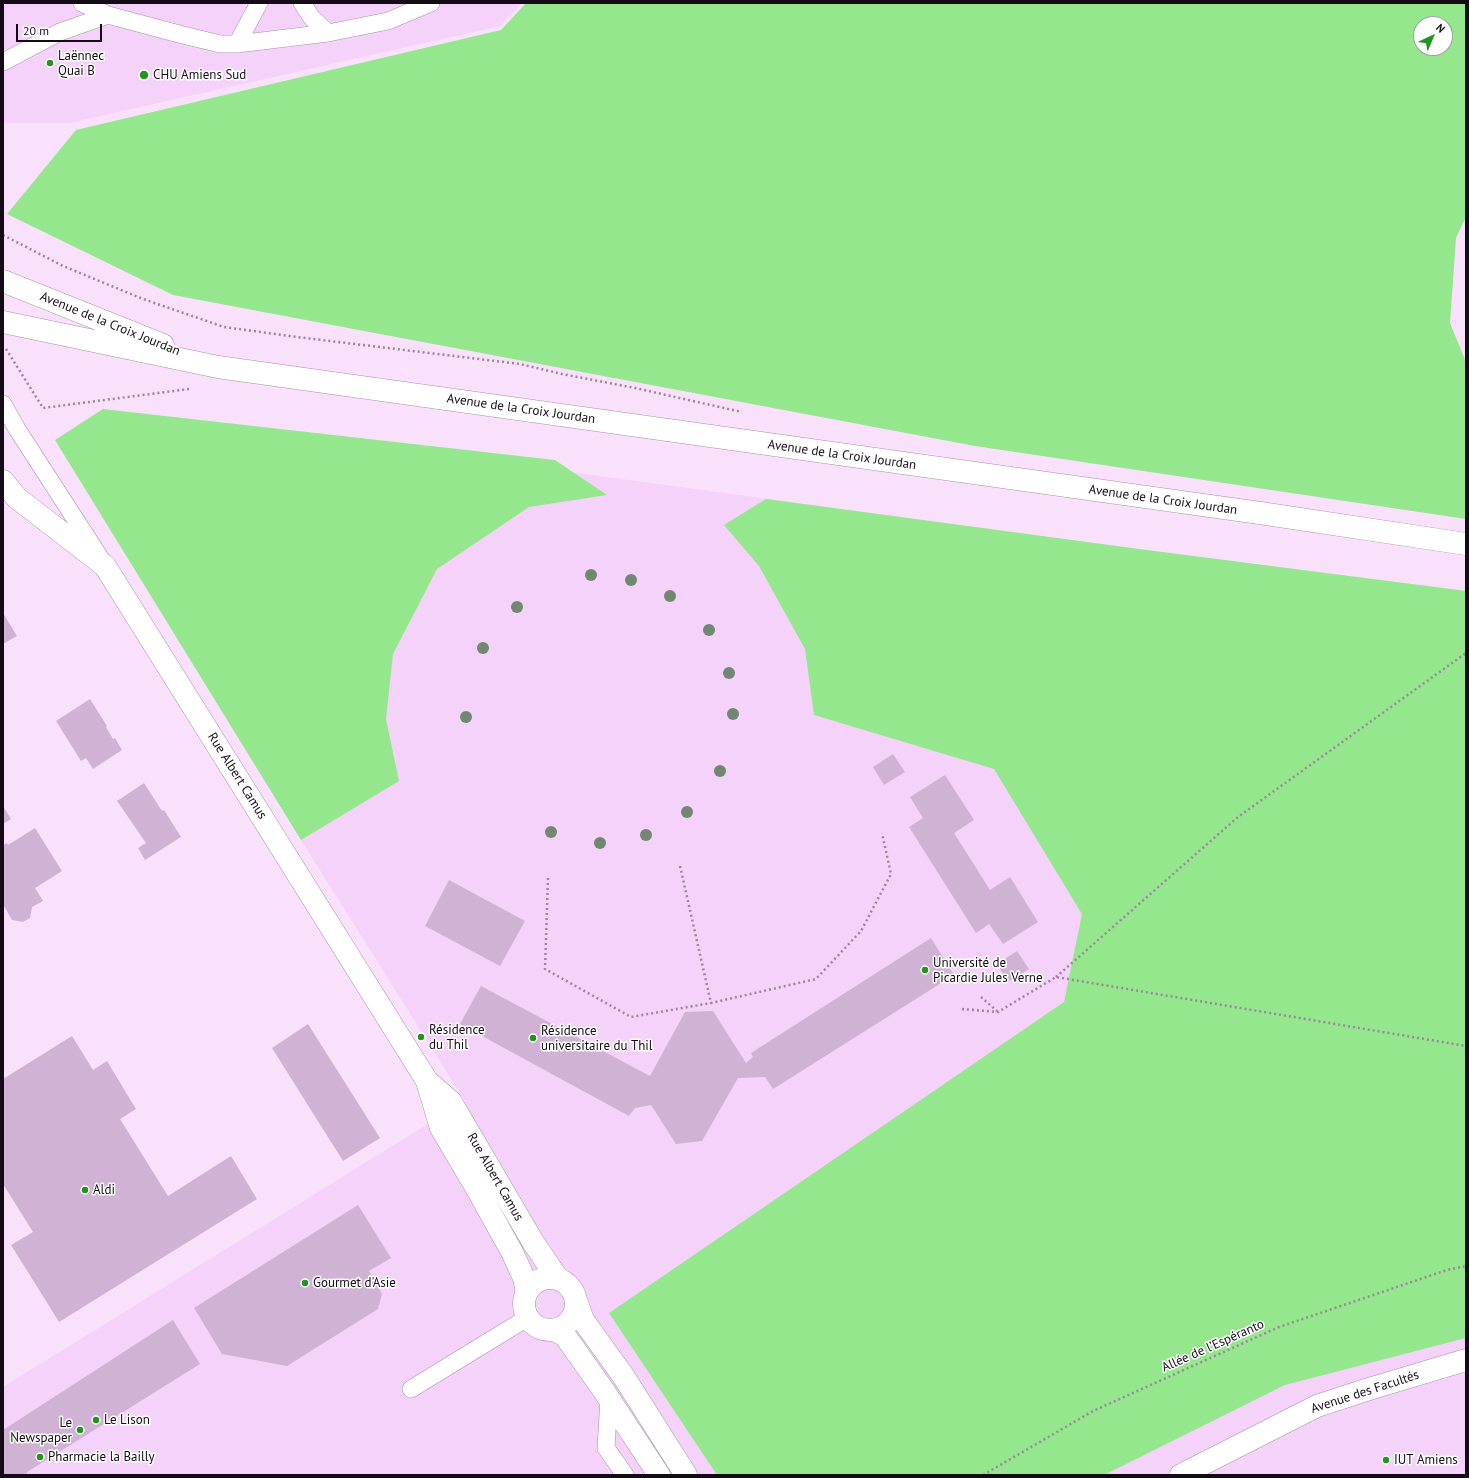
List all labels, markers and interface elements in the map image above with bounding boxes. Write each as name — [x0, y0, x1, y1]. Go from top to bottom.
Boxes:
scale bar — [18, 16, 104, 42]
north arrow — [1413, 16, 1453, 56]
text: N — [1433, 21, 1448, 36]
text: 20 m — [23, 23, 49, 38]
place label: Laënnec Quai B — [58, 48, 104, 79]
marker: Laënnec Quai B — [45, 58, 55, 68]
place label: CHU Amiens Sud — [153, 67, 246, 83]
marker: CHU Amiens Sud — [138, 69, 150, 81]
street label: Avenue de la Croix Jourdan — [38, 289, 182, 359]
street label: Avenue de la Croix Jourdan — [446, 391, 596, 427]
street label: Avenue de la Croix Jourdan — [767, 437, 917, 473]
street label: Avenue de la Croix Jourdan — [1088, 482, 1238, 518]
street label: Rue Albert Camus — [204, 730, 270, 822]
place label: Université de Picardie Jules Verne — [933, 955, 1043, 986]
marker: Université de Picardie Jules Verne — [920, 965, 930, 975]
place label: Résidence du Thil — [429, 1022, 485, 1053]
place label: Résidence universitaire du Thil — [541, 1023, 653, 1054]
marker: Résidence du Thil — [416, 1032, 426, 1042]
marker: Résidence universitaire du Thil — [528, 1033, 538, 1043]
street label: Rue Albert Camus — [463, 1130, 527, 1224]
place label: Aldi — [93, 1182, 115, 1198]
marker: Aldi — [80, 1185, 90, 1195]
place label: Gourmet d'Asie — [313, 1275, 396, 1291]
marker: Gourmet d'Asie — [300, 1278, 310, 1288]
street label: Allée de l’Espéranto — [1159, 1316, 1267, 1376]
street label: Avenue des Facultés — [1309, 1367, 1421, 1417]
place label: Le Lison — [104, 1412, 150, 1428]
place label: Le Newspaper — [10, 1415, 72, 1446]
marker: Le Lison — [91, 1415, 101, 1425]
marker: Le Newspaper — [75, 1425, 85, 1435]
place label: Pharmacie la Bailly — [48, 1449, 155, 1465]
marker: Pharmacie la Bailly — [35, 1452, 45, 1462]
place label: IUT Amiens — [1394, 1452, 1458, 1468]
marker: IUT Amiens — [1381, 1455, 1391, 1465]

